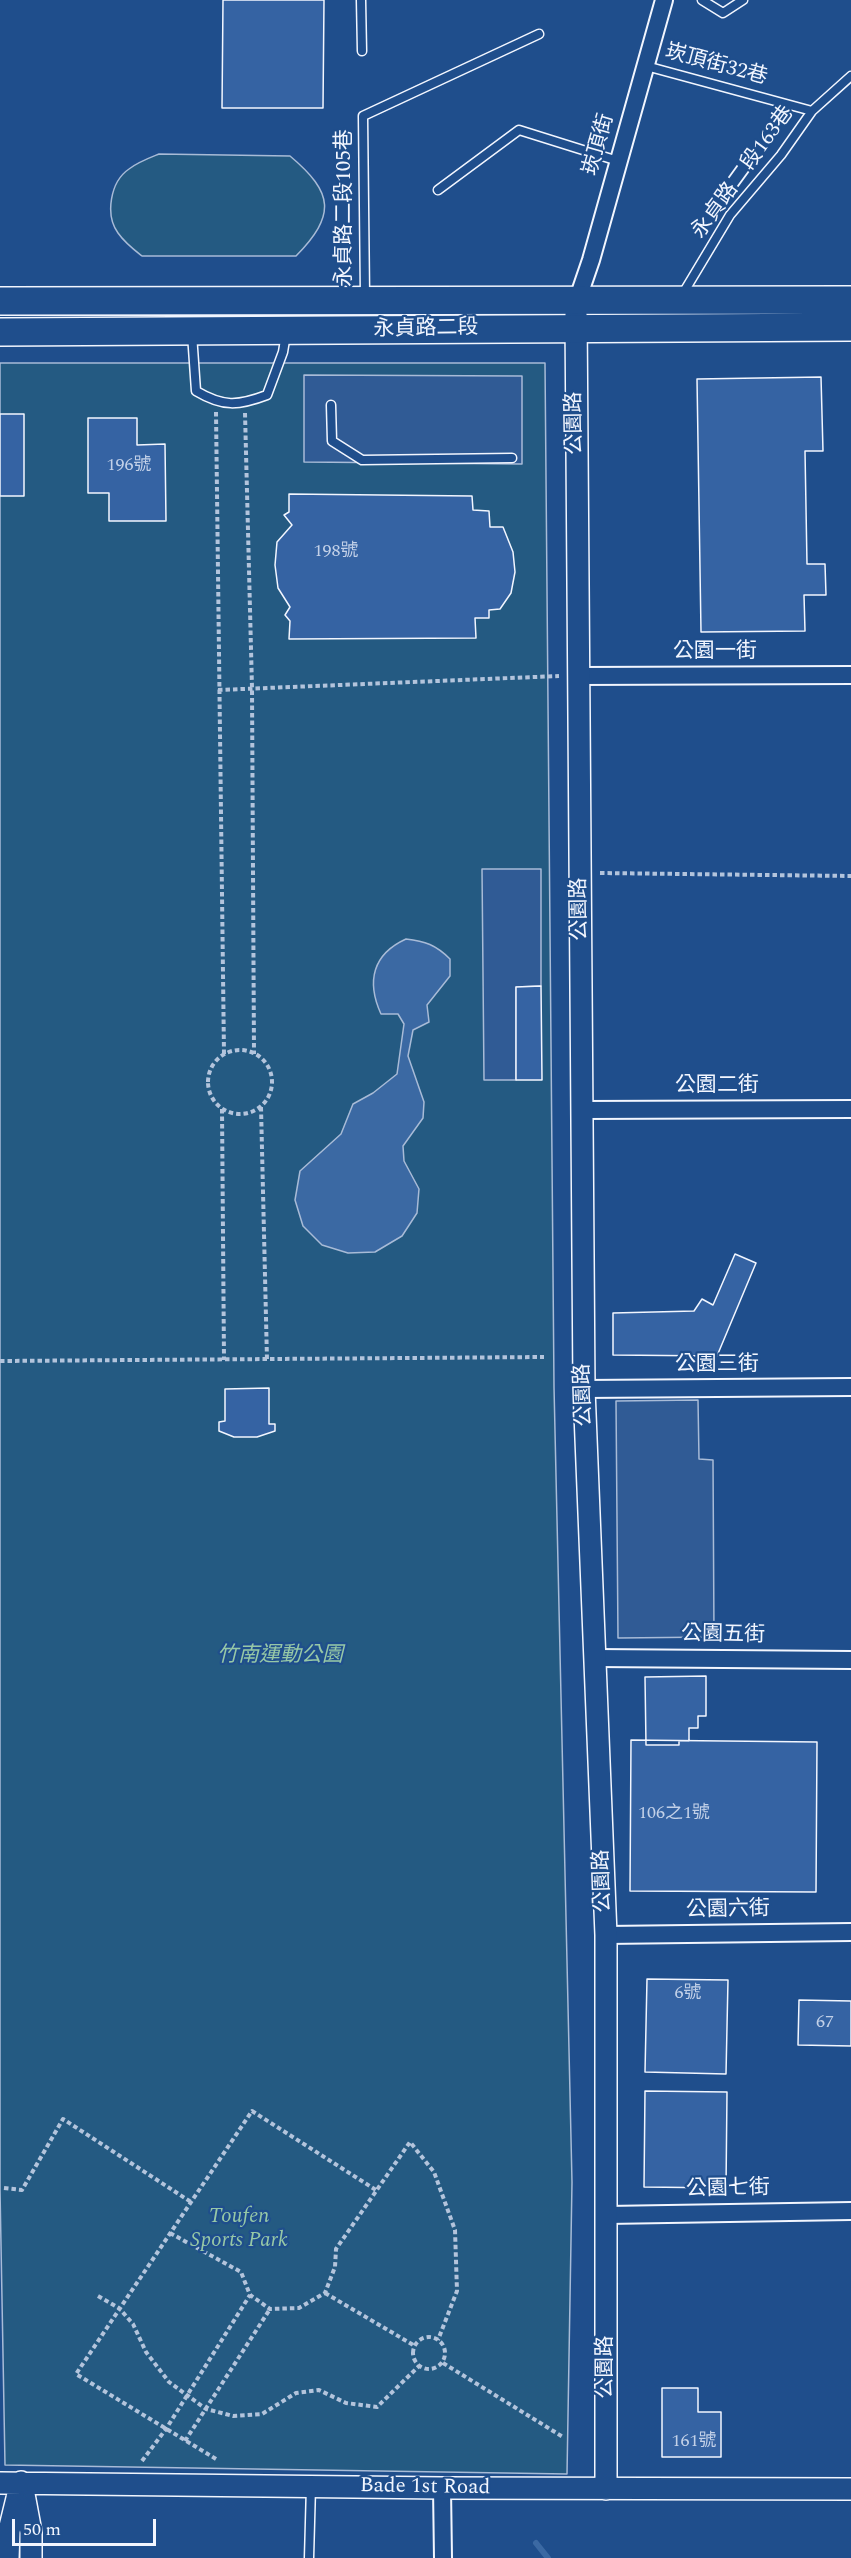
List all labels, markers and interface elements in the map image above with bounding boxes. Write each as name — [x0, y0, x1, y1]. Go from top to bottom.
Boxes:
street label: 崁頂街32巷 — [662, 40, 770, 92]
street label: 永貞路二段163巷 — [688, 102, 800, 244]
street label: 崁頂街 — [579, 111, 621, 179]
street label: 永貞路二段105巷 — [333, 129, 359, 287]
street label: 永貞路二段 — [373, 316, 479, 344]
street label: 公園路 — [563, 391, 589, 455]
house number: 196號 — [107, 455, 151, 477]
house number: 198號 — [314, 541, 358, 563]
street label: 公園一街 — [673, 640, 757, 666]
street label: 公園路 — [568, 877, 594, 941]
street label: 公園二街 — [675, 1074, 759, 1100]
street label: 公園三街 — [675, 1353, 759, 1379]
street label: 公園路 — [571, 1363, 599, 1427]
street label: 公園五街 — [681, 1623, 765, 1649]
park label: 竹南運動公園 — [217, 1644, 343, 1670]
house number: 106之1號 — [638, 1803, 710, 1825]
street label: 公園路 — [590, 1849, 618, 1913]
street label: 公園六街 — [686, 1898, 770, 1924]
house number: 6號 — [675, 1983, 701, 2005]
house number: 67 — [816, 2012, 834, 2034]
street label: 公園七街 — [686, 2177, 770, 2203]
park label: Toufen Sports Park — [190, 2205, 288, 2255]
street label: 公園路 — [594, 2336, 620, 2398]
house number: 161號 — [672, 2431, 716, 2453]
street label: Bade 1st Road — [359, 2474, 491, 2502]
scale bar — [15, 2507, 159, 2545]
text: 50 m — [23, 2516, 61, 2543]

